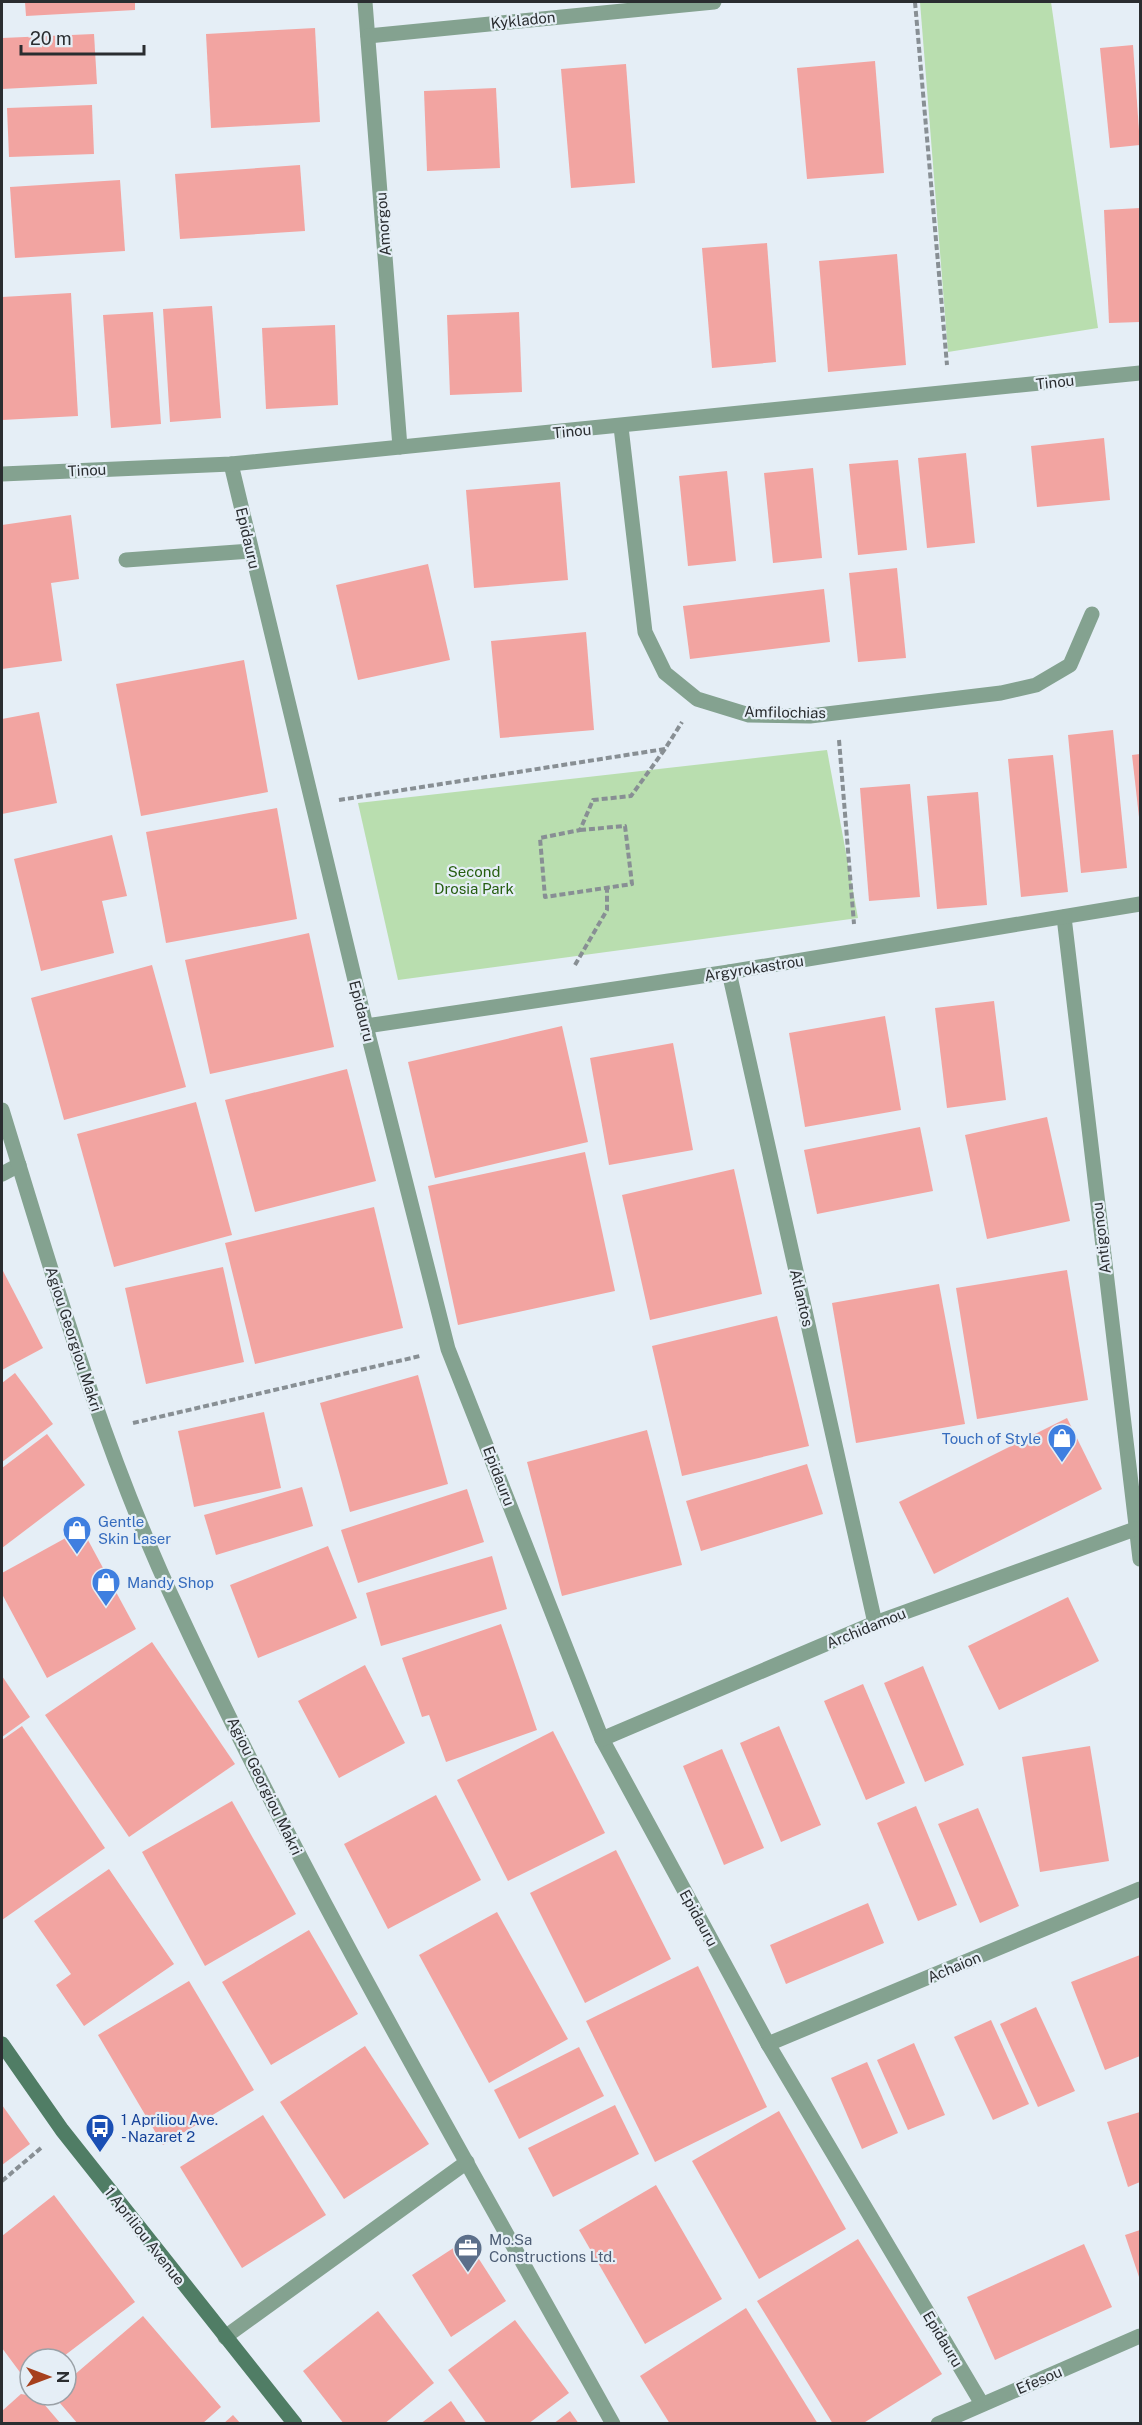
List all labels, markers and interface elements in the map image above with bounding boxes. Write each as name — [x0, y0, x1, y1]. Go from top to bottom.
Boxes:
street label: Kykladon — [490, 8, 556, 32]
scale bar — [21, 18, 144, 56]
text: 20 m — [30, 28, 72, 49]
street label: Amorgou — [372, 191, 394, 257]
street label: Tinou — [1035, 372, 1075, 392]
street label: Tinou — [552, 421, 592, 441]
street label: Tinou — [67, 461, 107, 479]
street label: Epidauru — [233, 506, 263, 570]
street label: Amfilochias — [744, 703, 826, 721]
park label: Second Drosia Park — [434, 863, 514, 897]
street label: Argyrokastrou — [703, 952, 805, 984]
street label: Epidauru — [346, 979, 378, 1043]
street label: Antigonou — [1088, 1201, 1114, 1275]
street label: Agiou Georgiou Makri — [43, 1264, 105, 1414]
street label: Atlantos — [787, 1268, 817, 1328]
shop icon: Touch of Style — [1046, 1422, 1078, 1464]
place label: Touch of Style — [942, 1430, 1041, 1447]
street label: Epidauru — [480, 1444, 518, 1508]
place label: Gentle Skin Laser — [98, 1513, 171, 1547]
shop icon: Gentle Skin Laser — [61, 1514, 93, 1556]
shop icon: Mandy Shop — [90, 1566, 122, 1608]
place label: Mandy Shop — [127, 1574, 214, 1591]
street label: Archidamou — [824, 1604, 908, 1652]
street label: Agiou Georgiou Makri — [224, 1714, 306, 1858]
street label: Epidauru — [676, 1887, 722, 1949]
street label: Achaion — [925, 1948, 983, 1986]
place label: 1 Apriliou Ave. - Nazaret 2 — [121, 2111, 218, 2145]
bus stop icon: 1 Apriliou Ave. - Nazaret 2 — [84, 2112, 116, 2154]
street label: 1 Apriliou Avenue — [102, 2184, 188, 2288]
place label: Mo.Sa Constructions Ltd. — [489, 2231, 616, 2265]
office icon: Mo.Sa Constructions Ltd. — [452, 2232, 484, 2274]
street label: Epidauru — [920, 2308, 966, 2370]
north arrow — [18, 2347, 78, 2407]
street label: Efesou — [1013, 2363, 1065, 2397]
text: N — [53, 2371, 72, 2383]

